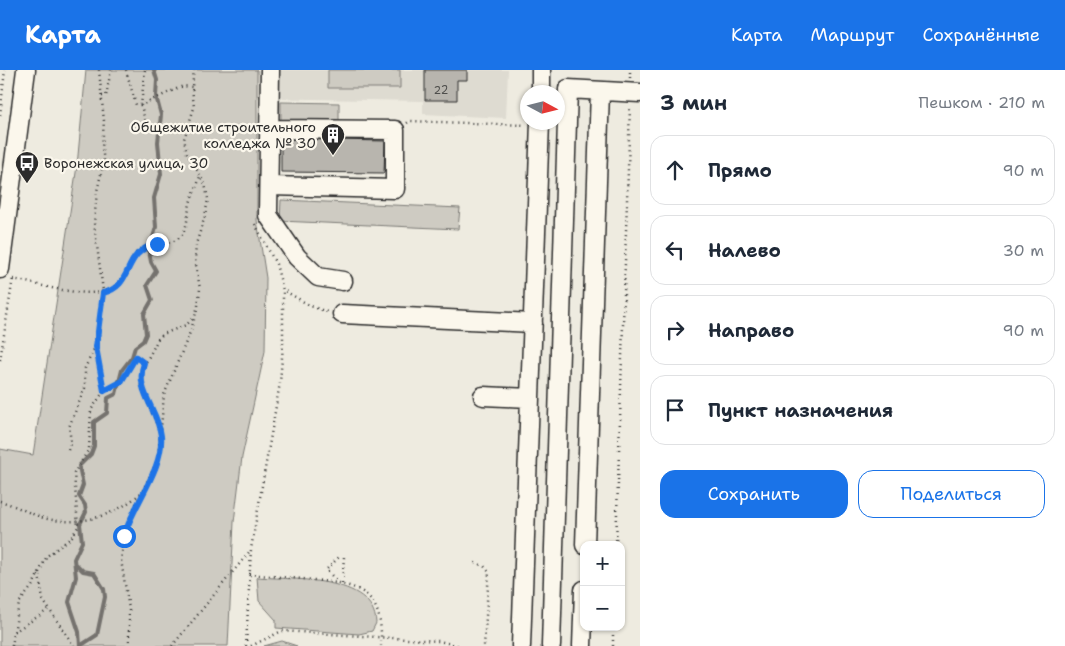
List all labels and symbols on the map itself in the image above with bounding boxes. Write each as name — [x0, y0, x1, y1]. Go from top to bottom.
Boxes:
house number: 22 — [434, 83, 448, 98]
north arrow — [520, 85, 565, 130]
place label: Общежитие строительного колледжа № 30 — [131, 118, 316, 152]
building icon: Общежитие строительного колледжа № 30 — [320, 122, 346, 156]
bus stop icon: Воронежская улица, 30 — [14, 150, 40, 184]
place label: Воронежская улица, 30 — [44, 154, 208, 172]
route end — [146, 233, 169, 256]
route start — [113, 525, 136, 548]

